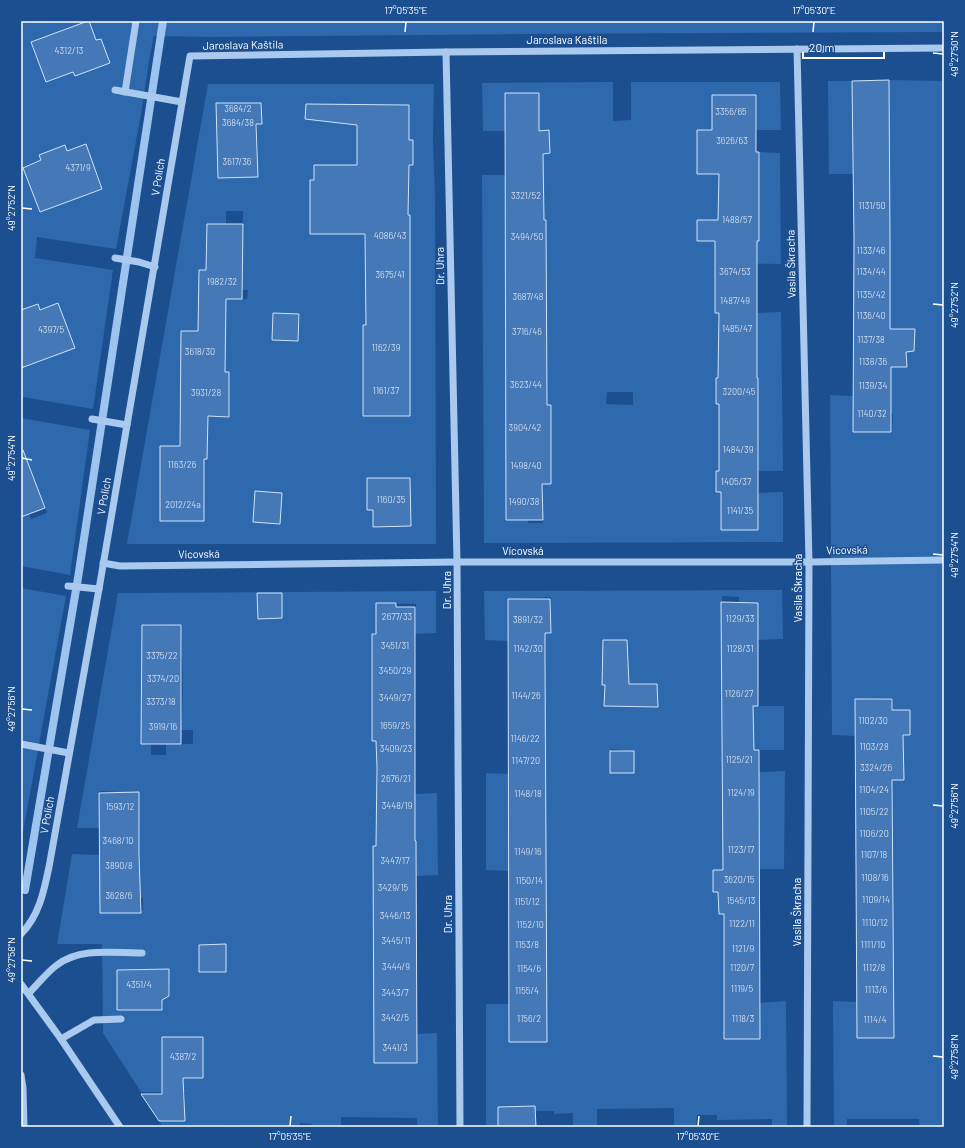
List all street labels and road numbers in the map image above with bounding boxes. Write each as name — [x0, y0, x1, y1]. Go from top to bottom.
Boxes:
street label: Jaroslava Kaštila — [527, 33, 607, 46]
street label: Jaroslava Kaštila — [202, 37, 284, 52]
street label: V Polích — [148, 157, 167, 196]
street label: Vasila Škracha — [783, 229, 798, 299]
street label: Dr. Uhra — [433, 247, 446, 285]
street label: V Polích — [94, 476, 113, 516]
street label: Vícovská — [826, 543, 868, 556]
street label: Vícovská — [502, 544, 544, 557]
street label: Vícovská — [178, 547, 220, 560]
street label: Vasila Škracha — [791, 554, 804, 622]
street label: Dr. Uhra — [440, 571, 453, 609]
street label: V Polích — [37, 795, 56, 835]
street label: Vasila Škracha — [790, 878, 803, 946]
street label: Dr. Uhra — [441, 895, 454, 933]

